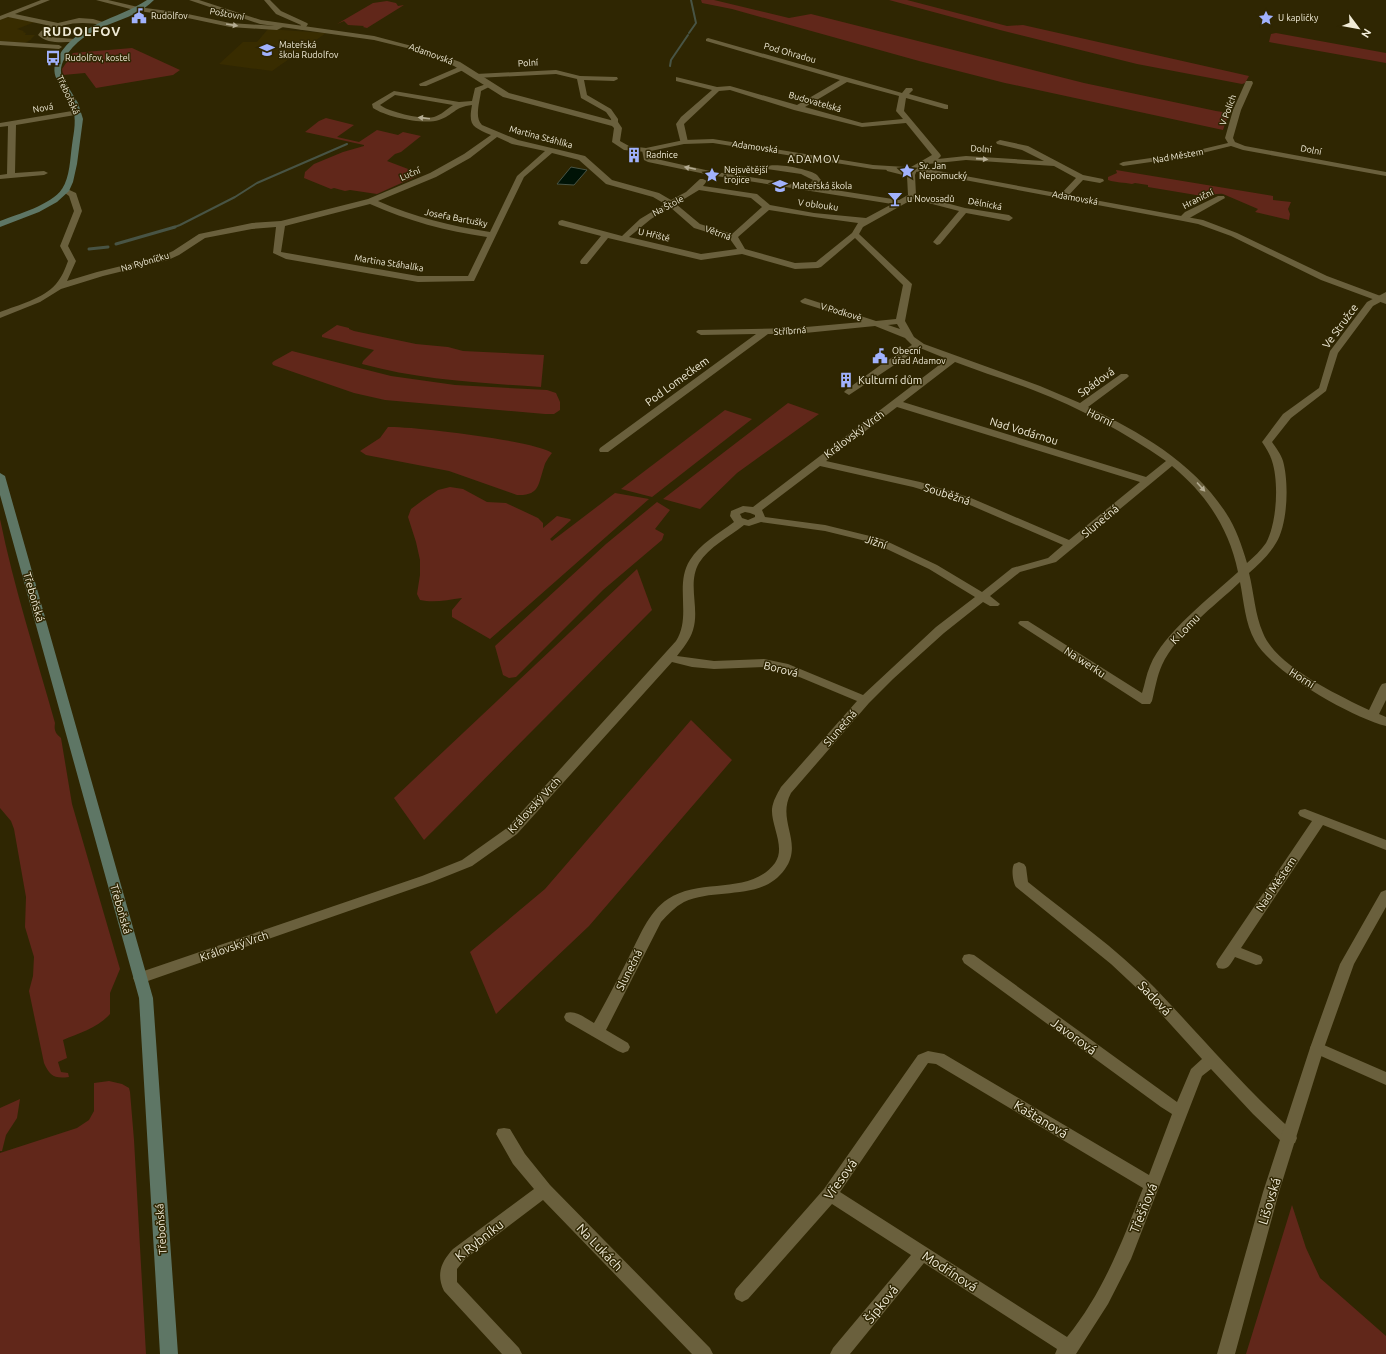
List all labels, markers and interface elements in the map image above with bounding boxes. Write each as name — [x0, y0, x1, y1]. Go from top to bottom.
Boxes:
street label: Poštovní — [209, 6, 246, 22]
public building icon: Rudolfov — [130, 7, 148, 25]
north arrow — [1338, 8, 1378, 48]
place icon: U kapličky — [1257, 9, 1275, 27]
place label: Rudolfov — [151, 11, 188, 21]
place label: U kapličky — [1278, 13, 1319, 23]
one-way arrow — [226, 22, 238, 28]
district label: RUDOLFOV — [43, 24, 121, 38]
text: N — [1359, 27, 1374, 40]
place label: Mateřská škola Rudolfov — [279, 40, 339, 60]
school or university icon: Mateřská škola Rudolfov — [258, 41, 276, 59]
street label: Adamovská — [408, 41, 454, 67]
street label: Pod Ohradou — [763, 41, 817, 65]
bus stop icon: Rudolfov, kostel — [44, 49, 62, 67]
place label: Rudolfov, kostel — [65, 53, 131, 63]
street label: Polní — [518, 57, 539, 69]
street label: Třeboňská — [55, 74, 81, 116]
street label: Budovatelská — [788, 90, 842, 114]
street label: V Polích — [1218, 93, 1238, 127]
street label: Nová — [32, 101, 54, 115]
one-way arrow — [418, 115, 430, 122]
street label: Martina Stáhlíka — [508, 124, 574, 150]
street label: Adamovská — [731, 139, 779, 155]
street label: Dolní — [970, 143, 993, 155]
street label: Dolní — [1300, 143, 1323, 157]
building icon: Radnice — [625, 146, 643, 164]
street label: Nad Městem — [1152, 147, 1204, 165]
place label: Radnice — [646, 150, 678, 160]
district label: ADAMOV — [788, 153, 840, 165]
one-way arrow — [976, 155, 988, 162]
place label: Sv. Jan Nepomucký — [919, 161, 968, 181]
place icon: Sv. Jan Nepomucký — [898, 162, 916, 180]
street label: Luční — [398, 165, 422, 183]
one-way arrow — [684, 165, 696, 171]
place label: Nejsvětější trojice — [724, 165, 768, 185]
place icon: Nejsvětější trojice — [703, 166, 721, 184]
school or university icon: Mateřská škola — [771, 177, 789, 195]
place label: Mateřská škola — [792, 181, 852, 191]
street label: Hraniční — [1181, 187, 1216, 211]
street label: Adamovská — [1051, 189, 1099, 207]
bar icon: u Novosadů — [886, 190, 904, 208]
street label: Na Štole — [650, 192, 685, 218]
place label: u Novosadů — [907, 194, 954, 204]
street label: Dělnická — [967, 196, 1003, 212]
street label: V oblouku — [797, 197, 839, 213]
street label: Josefa Bartušky — [424, 207, 489, 229]
street label: Větrná — [704, 224, 732, 242]
street label: U Hřiště — [637, 226, 671, 244]
street label: Na Rybníčku — [120, 250, 170, 274]
street label: Martina Stáhalíka — [354, 253, 424, 273]
street label: V Podkově — [819, 301, 863, 323]
street label: Ve Stružce — [1320, 302, 1360, 350]
street label: Stříbrná — [774, 325, 806, 337]
place label: Obecní úřad Adamov — [892, 346, 946, 366]
public building icon: Obecní úřad Adamov — [871, 347, 889, 365]
street label: Pod Lomečkem — [643, 354, 711, 408]
street label: Spádová — [1075, 365, 1117, 399]
building icon: Kulturní dům — [837, 371, 855, 389]
place label: Kulturní dům — [858, 374, 922, 386]
street label: Horní — [1085, 406, 1115, 429]
street label: Královský Vrch — [822, 408, 886, 460]
street label: Nad Vodárnou — [988, 415, 1060, 447]
street label: Souběžná — [922, 481, 972, 507]
one-way arrow — [1196, 482, 1205, 492]
street label: Slunečná — [1079, 502, 1121, 540]
street label: Jižní — [864, 533, 889, 551]
street label: Třeboňská — [21, 571, 47, 623]
street label: K Lomu — [1168, 612, 1202, 646]
street label: Na werku — [1062, 644, 1108, 680]
street label: Borová — [763, 659, 799, 679]
street label: Horní — [1287, 666, 1317, 690]
street label: Slunečná — [821, 707, 859, 749]
street label: Královský Vrch — [505, 775, 563, 835]
street label: Nad Městem — [1253, 855, 1299, 913]
street label: Třeboňská — [108, 883, 134, 935]
street label: Královský Vrch — [198, 929, 270, 963]
street label: Slunečná — [614, 948, 644, 992]
street label: Sadová — [1135, 978, 1175, 1018]
street label: Javorová — [1049, 1015, 1099, 1057]
street label: Kaštanová — [1012, 1098, 1070, 1140]
street label: Vřesová — [821, 1156, 859, 1202]
street label: Lišovská — [1255, 1176, 1283, 1226]
street label: Třešňová — [1127, 1181, 1159, 1235]
street label: Třeboňská — [153, 1203, 169, 1255]
street label: K Rybníku — [452, 1217, 506, 1263]
street label: Na Lukách — [574, 1221, 626, 1273]
street label: Modřínová — [920, 1248, 980, 1294]
street label: Šípková — [862, 1282, 900, 1326]

